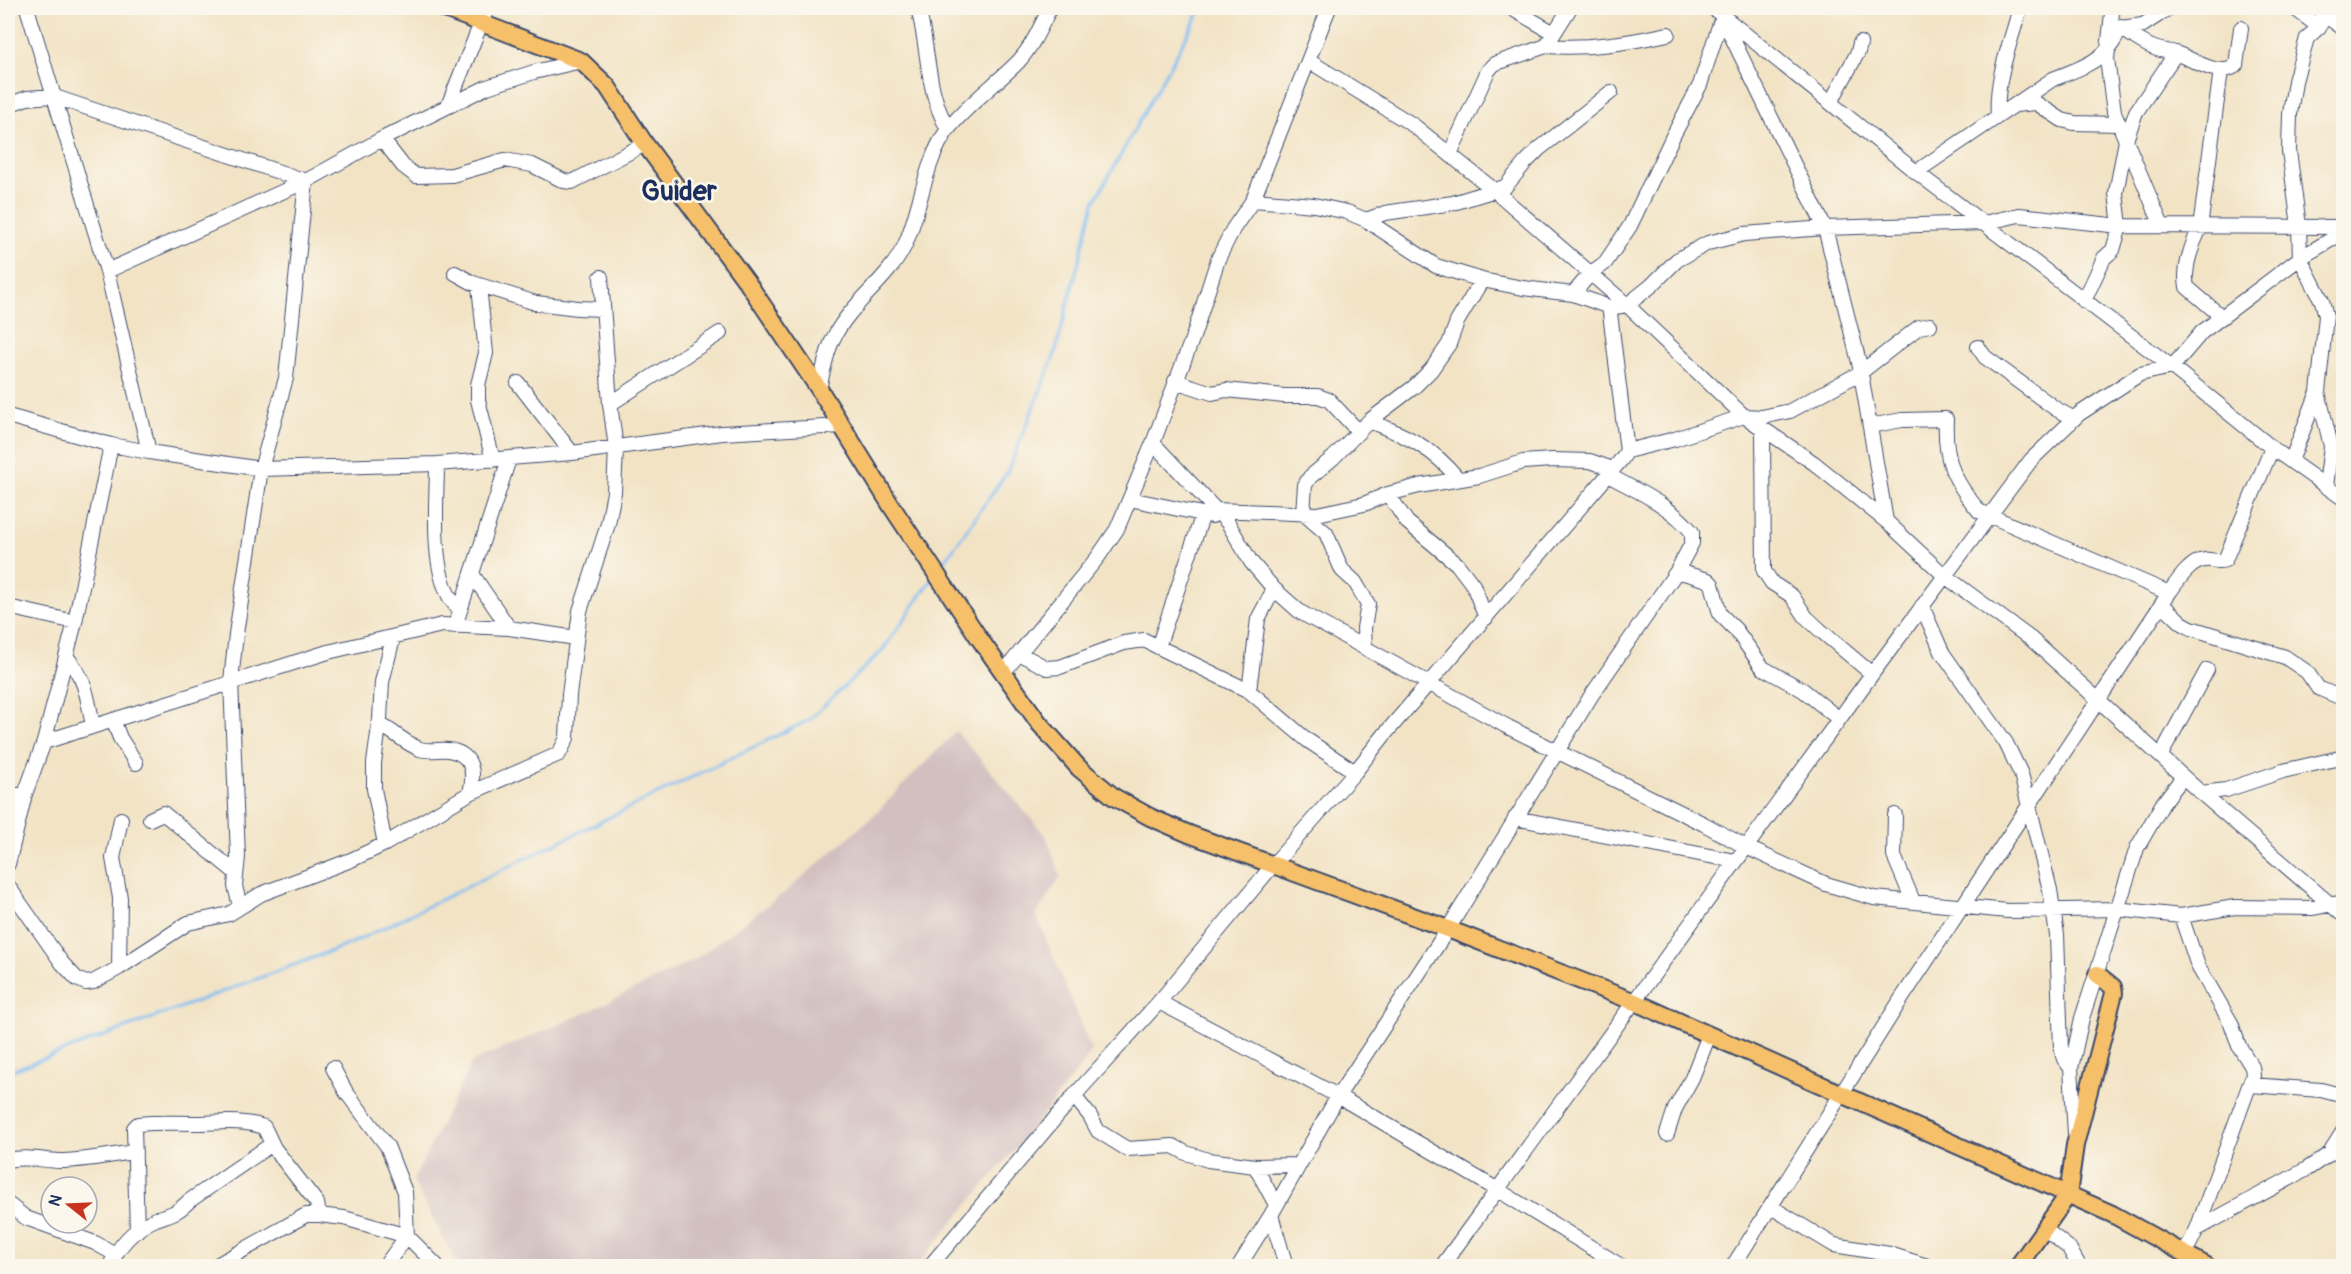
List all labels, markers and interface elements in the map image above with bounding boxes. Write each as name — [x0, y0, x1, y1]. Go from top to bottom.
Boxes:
district label: Guider — [641, 174, 718, 209]
north arrow — [39, 1175, 99, 1235]
text: N — [45, 1192, 67, 1209]

